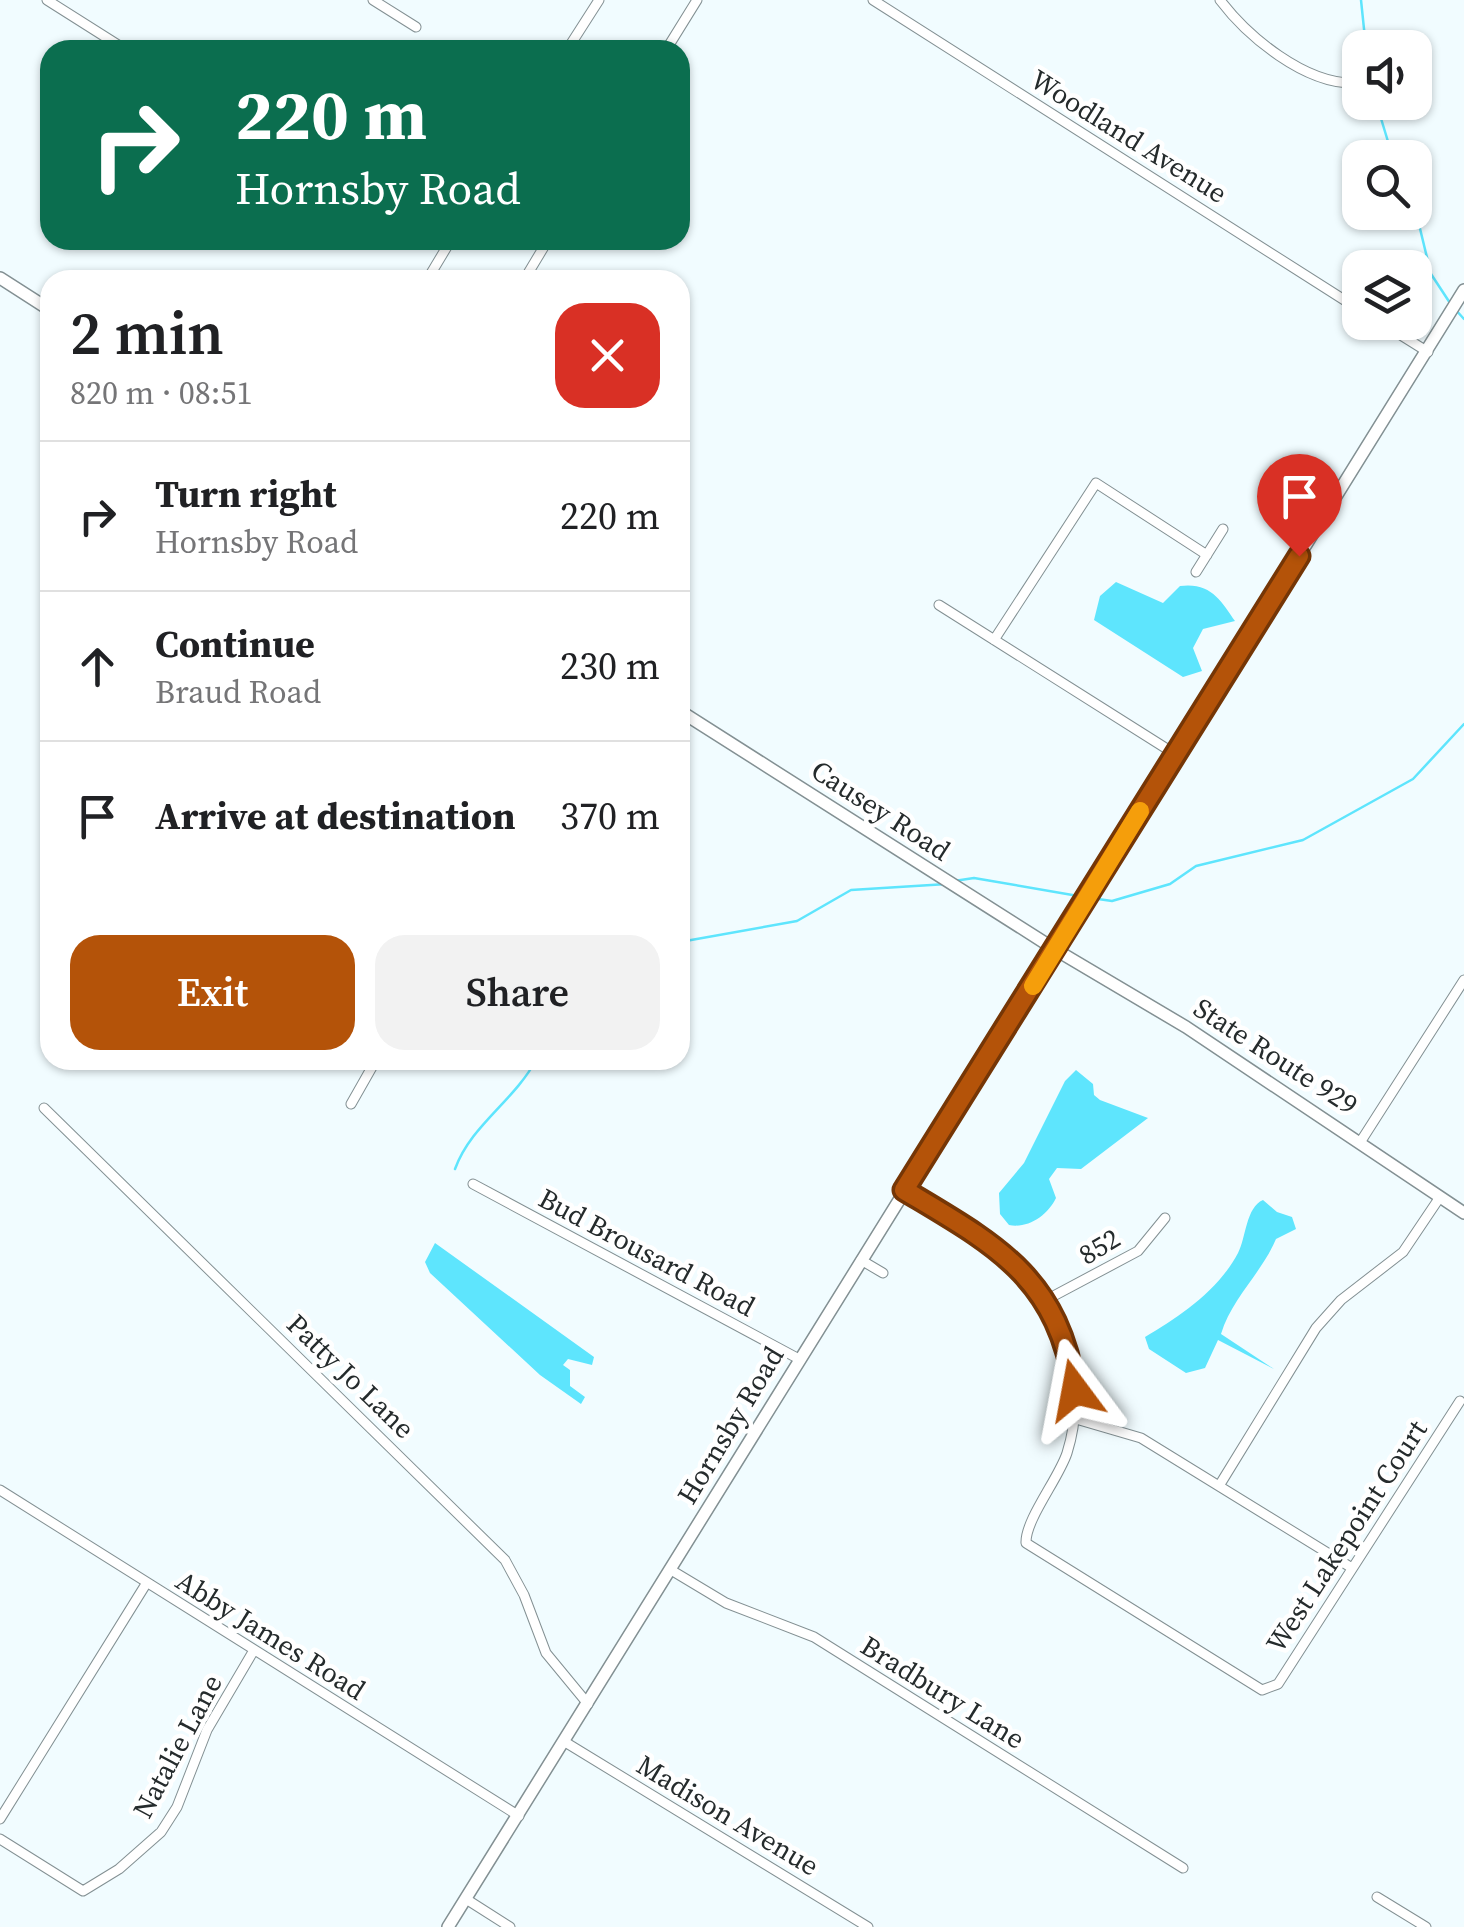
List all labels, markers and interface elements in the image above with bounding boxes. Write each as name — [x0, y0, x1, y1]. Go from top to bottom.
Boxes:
map controls — [1342, 30, 1432, 340]
button: sound — [1342, 30, 1432, 120]
street label: Woodland Avenue — [1024, 60, 1234, 212]
text: 220 m — [235, 66, 427, 162]
icon: right — [70, 80, 200, 210]
button: search — [1342, 140, 1432, 230]
text: Hornsby Road — [235, 157, 521, 219]
button: layers — [1342, 250, 1432, 340]
text: 2 min — [70, 292, 224, 374]
button: close — [555, 303, 660, 408]
text: 820 m · 08:51 — [70, 371, 252, 415]
pin — [1257, 454, 1342, 557]
text: Turn right — [155, 468, 337, 520]
icon: arrive — [1272, 469, 1327, 524]
icon: right — [70, 489, 125, 544]
text: 220 m — [560, 490, 660, 542]
text: Hornsby Road — [155, 520, 358, 564]
text: Continue — [155, 618, 315, 670]
icon: ahead — [70, 639, 125, 694]
text: 230 m — [560, 640, 660, 692]
text: Braud Road — [155, 670, 321, 714]
street label: Causey Road — [804, 751, 958, 869]
icon: arrive — [70, 789, 125, 844]
text: Arrive at destination — [155, 790, 516, 842]
text: 370 m — [560, 790, 660, 842]
button: Exit — [70, 935, 355, 1050]
button: Share — [375, 935, 660, 1050]
street label: State Route 929 — [1187, 989, 1365, 1123]
street label: Bud Brousard Road — [532, 1179, 762, 1325]
street label: 852 — [1071, 1219, 1127, 1273]
street label: Patty Jo Lane — [279, 1305, 423, 1447]
position arrow — [1023, 1338, 1127, 1442]
street label: Hornsby Road — [668, 1339, 792, 1511]
street label: West Lakepoint Court — [1257, 1412, 1436, 1659]
street label: Abby James Road — [169, 1561, 373, 1709]
street label: Bradbury Lane — [854, 1626, 1032, 1758]
street label: Natalie Lane — [123, 1668, 231, 1824]
street label: Madison Avenue — [630, 1746, 826, 1884]

